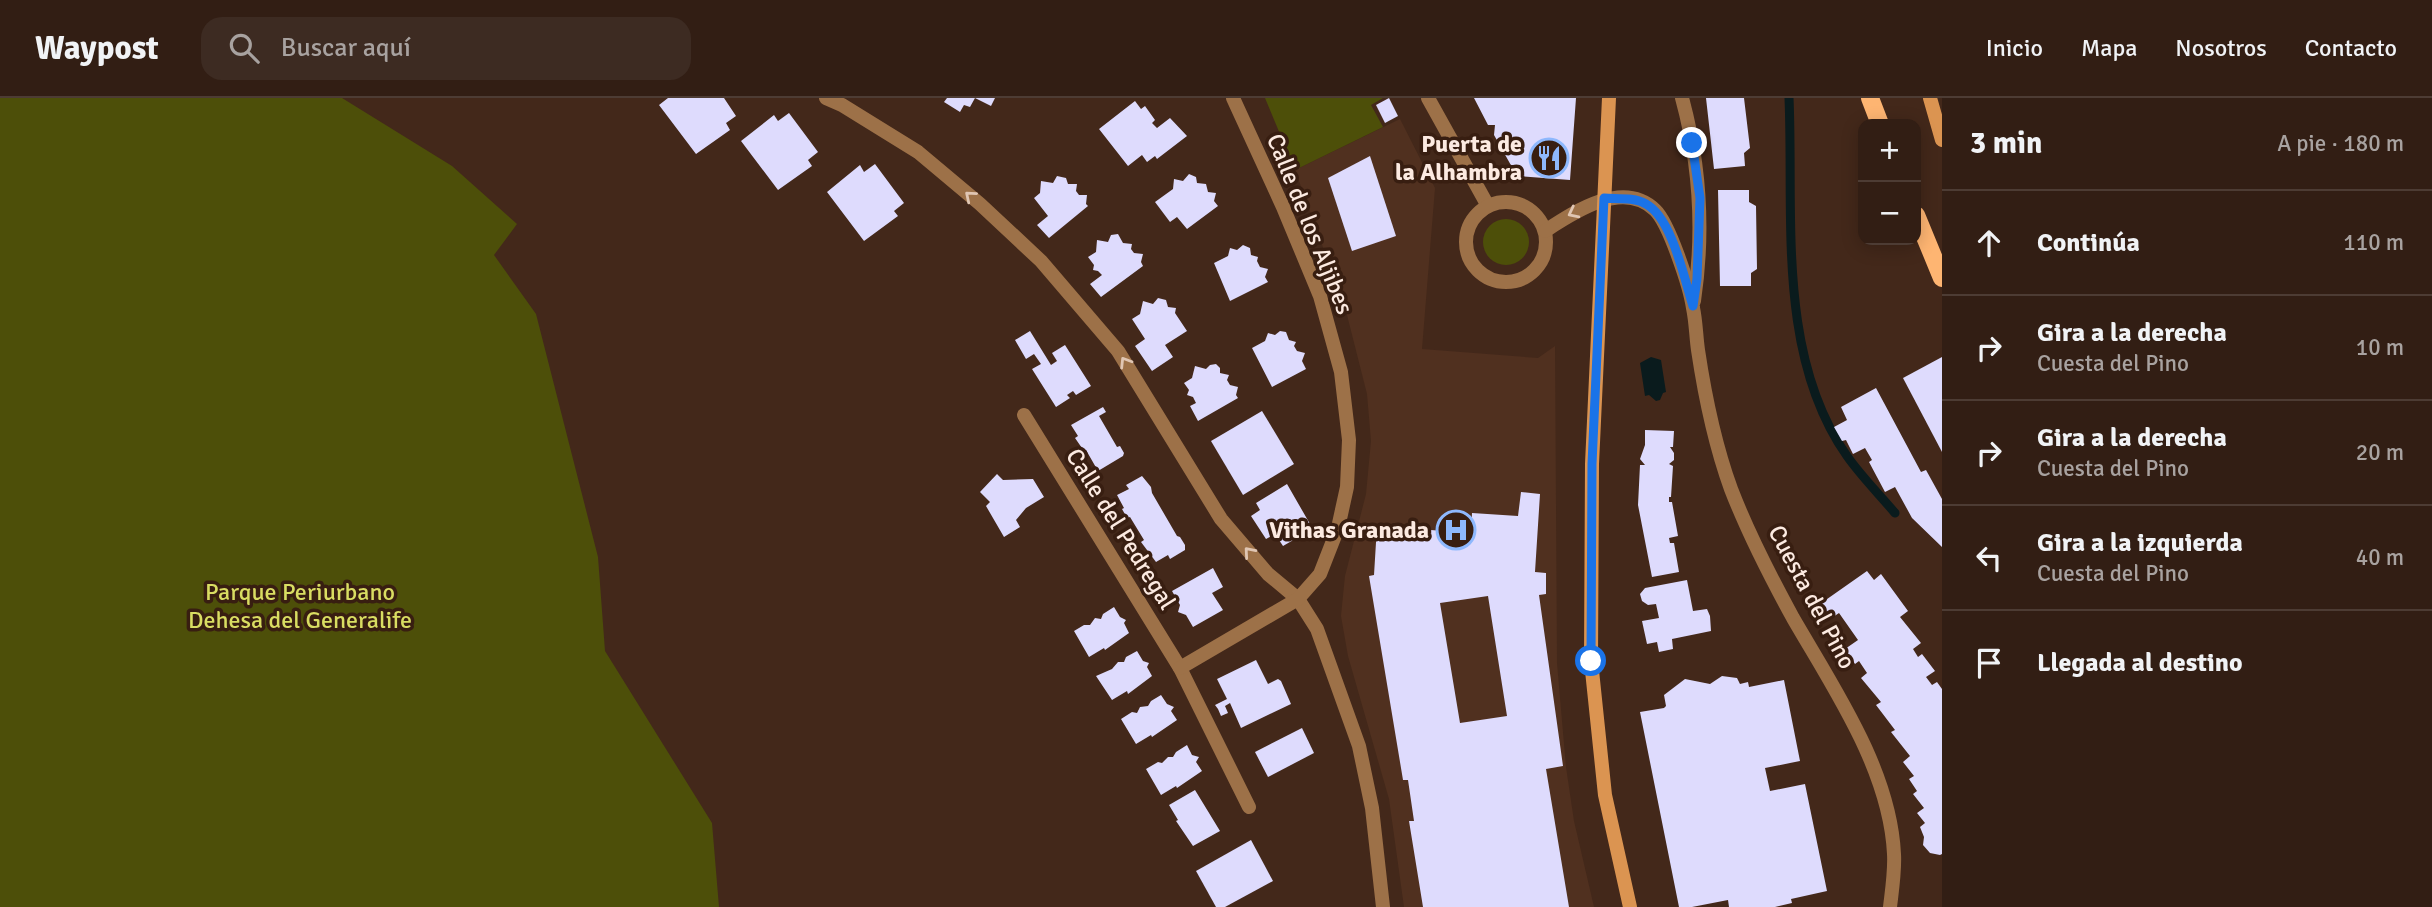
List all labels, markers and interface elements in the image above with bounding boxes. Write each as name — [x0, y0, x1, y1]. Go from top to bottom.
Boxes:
search box — [201, 17, 691, 80]
text: Waypost — [35, 28, 159, 69]
icon: search — [225, 29, 263, 67]
text: Buscar aquí — [281, 32, 411, 64]
text: Inicio — [1986, 33, 2043, 63]
text: Mapa — [2081, 33, 2137, 63]
text: Nosotros — [2175, 33, 2267, 63]
text: Contacto — [2305, 33, 2397, 63]
map controls — [1858, 119, 1921, 245]
button: + — [1858, 119, 1921, 182]
text: 3 min — [1970, 125, 2042, 162]
route end — [1676, 127, 1707, 158]
street label: Calle de los Aljibes — [1260, 129, 1360, 319]
place label: Puerta de la Alhambra — [1395, 129, 1522, 187]
text: A pie · 180 m — [2277, 129, 2404, 158]
restaurant icon: Puerta de la Alhambra — [1528, 137, 1570, 179]
button: − — [1858, 182, 1921, 245]
one-way arrow — [966, 192, 979, 204]
one-way arrow — [1568, 205, 1581, 219]
icon: ahead — [1970, 224, 2008, 262]
text: Continúa — [2037, 227, 2140, 259]
text: 110 m — [2343, 228, 2404, 257]
text: Gira a la derecha — [2037, 317, 2227, 349]
icon: right — [1970, 329, 2008, 367]
text: 10 m — [2356, 333, 2404, 362]
text: Cuesta del Pino — [2037, 349, 2189, 378]
one-way arrow — [1120, 357, 1133, 370]
text: Gira a la derecha — [2037, 422, 2227, 454]
icon: right — [1970, 434, 2008, 472]
text: 20 m — [2356, 438, 2404, 467]
street label: Calle del Pedregal — [1059, 443, 1183, 615]
text: Cuesta del Pino — [2037, 454, 2189, 483]
hospital icon: Vithas Granada — [1435, 509, 1477, 551]
place label: Vithas Granada — [1269, 515, 1429, 545]
street label: Cuesta del Pino — [1762, 520, 1862, 674]
text: Gira a la izquierda — [2037, 527, 2243, 559]
icon: left — [1970, 539, 2008, 577]
text: 40 m — [2356, 543, 2404, 572]
one-way arrow — [1245, 547, 1257, 560]
text: Cuesta del Pino — [2037, 559, 2189, 588]
park label: Parque Periurbano Dehesa del Generalife — [188, 577, 412, 635]
icon: arrive — [1970, 644, 2008, 682]
route start — [1575, 645, 1606, 676]
text: Llegada al destino — [2037, 647, 2243, 679]

